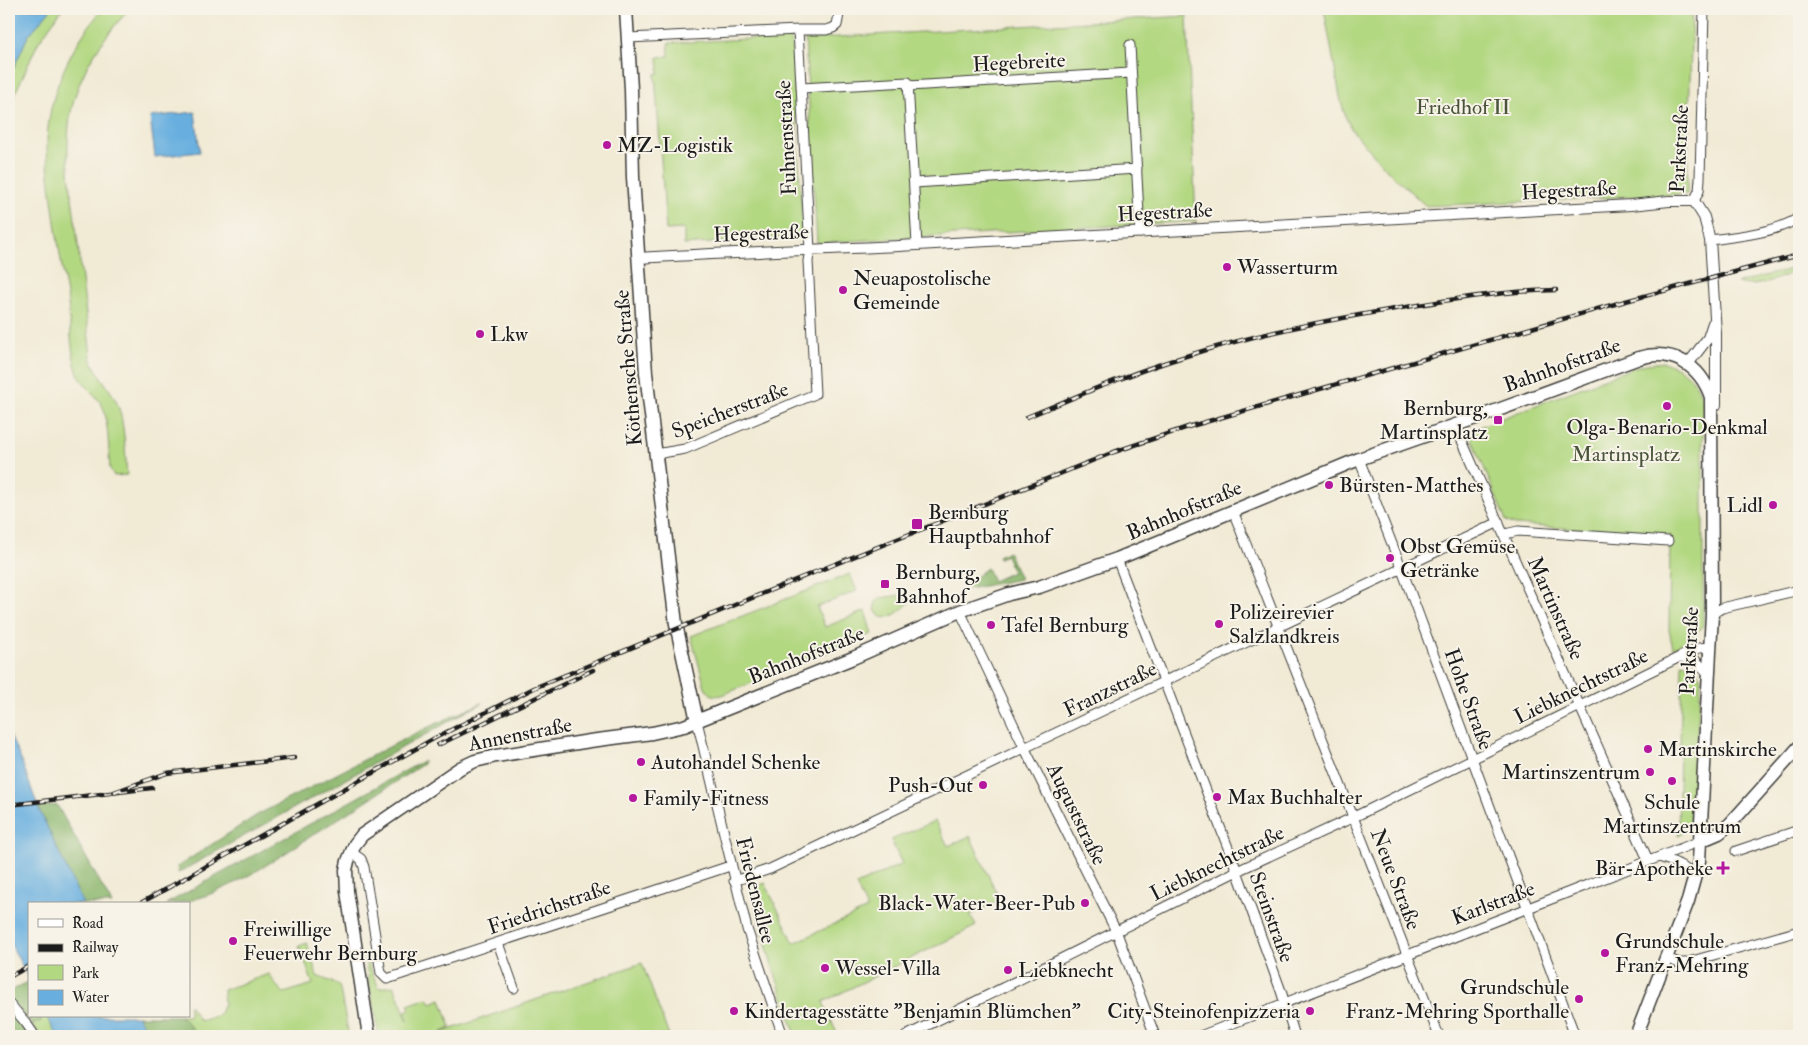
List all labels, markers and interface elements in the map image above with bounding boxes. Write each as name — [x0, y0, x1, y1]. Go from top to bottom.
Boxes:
street label: Hegebreite — [972, 47, 1066, 78]
street label: Fuhnenstraße — [770, 79, 803, 196]
park label: Friedhof II — [1416, 94, 1510, 121]
street label: Parkstraße — [1664, 104, 1695, 194]
place label: MZ-Logistik — [617, 132, 733, 159]
marker: MZ-Logistik — [601, 139, 613, 151]
street label: Hegestraße — [1521, 175, 1618, 206]
street label: Hegestraße — [1117, 197, 1214, 228]
street label: Hegestraße — [713, 218, 809, 249]
place label: Wasserturm — [1236, 254, 1338, 281]
marker: Wasserturm — [1221, 261, 1233, 273]
place label: Neuapostolische Gemeinde — [853, 265, 991, 316]
marker: Neuapostolische Gemeinde — [837, 284, 849, 296]
street label: Köthensche Straße — [608, 288, 649, 447]
place label: Lkw — [490, 321, 529, 348]
marker: Lkw — [474, 328, 486, 340]
street label: Bahnhofstraße — [1500, 332, 1625, 399]
street label: Speicherstraße — [668, 376, 793, 445]
place label: Bernburg, Martinsplatz — [1379, 395, 1488, 446]
marker: Olga-Benario-Denkmal — [1661, 400, 1673, 412]
marker: Bernburg, Martinsplatz — [1492, 414, 1504, 426]
place label: Olga-Benario-Denkmal — [1566, 414, 1768, 441]
park label: Martinsplatz — [1572, 441, 1680, 468]
place label: Bürsten-Matthes — [1339, 472, 1483, 499]
street label: Bahnhofstraße — [1122, 474, 1246, 547]
marker: Bürsten-Matthes — [1323, 479, 1335, 491]
place label: Lidl — [1727, 492, 1764, 519]
place label: Bernburg Hauptbahnhof — [928, 499, 1054, 550]
marker: Lidl — [1767, 499, 1779, 511]
marker: Bernburg Hauptbahnhof — [910, 517, 924, 531]
place label: Obst Gemüse Getränke — [1400, 533, 1515, 584]
marker: Obst Gemüse Getränke — [1384, 552, 1396, 564]
street label: Martinstraße — [1521, 552, 1590, 664]
place label: Bernburg, Bahnhof — [895, 559, 980, 610]
marker: Bernburg, Bahnhof — [879, 578, 891, 590]
place label: Polizeirevier Salzlandkreis — [1229, 599, 1339, 650]
street label: Parkstraße — [1674, 606, 1705, 696]
place label: Tafel Bernburg — [1001, 612, 1129, 639]
marker: Polizeirevier Salzlandkreis — [1213, 618, 1225, 630]
marker: Tafel Bernburg — [985, 619, 997, 631]
street label: Bahnhofstraße — [744, 620, 868, 691]
street label: Liebknechtstraße — [1510, 642, 1653, 731]
street label: Hohe Straße — [1438, 645, 1499, 754]
street label: Franzstraße — [1059, 655, 1162, 724]
street label: Annenstraße — [465, 711, 575, 758]
place label: Martinskirche — [1658, 736, 1777, 763]
marker: Martinskirche — [1642, 743, 1654, 755]
place label: Autohandel Schenke — [650, 749, 821, 776]
marker: Autohandel Schenke — [635, 756, 647, 768]
street label: Auguststraße — [1040, 758, 1113, 870]
place label: Martinszentrum — [1501, 759, 1640, 786]
marker: Martinszentrum — [1644, 766, 1656, 778]
place label: Push-Out — [888, 772, 973, 799]
marker: Schule Martinszentrum — [1666, 775, 1678, 787]
marker: Push-Out — [977, 779, 989, 791]
place label: Max Buchhalter — [1227, 784, 1362, 811]
place label: Family-Fitness — [643, 785, 769, 812]
place label: Schule Martinszentrum — [1603, 789, 1741, 840]
marker: Max Buchhalter — [1211, 791, 1223, 803]
marker: Family-Fitness — [627, 792, 639, 804]
street label: Liebknechtstraße — [1146, 819, 1289, 908]
street label: Neue Straße — [1364, 825, 1427, 934]
street label: Friedensallee — [729, 834, 782, 946]
place label: Bär-Apotheke — [1595, 855, 1713, 882]
marker: Bär-Apotheke — [1717, 862, 1729, 874]
street label: Steinstraße — [1243, 868, 1300, 966]
street label: Friedrichstraße — [484, 874, 614, 941]
street label: Karlstraße — [1448, 875, 1539, 932]
place label: Black-Water-Beer-Pub — [878, 890, 1075, 917]
marker: Black-Water-Beer-Pub — [1079, 897, 1091, 909]
legend — [28, 902, 190, 1018]
text: Road — [72, 914, 104, 933]
place label: Freiwillige Feuerwehr Bernburg — [243, 916, 418, 967]
place label: Grundschule Franz-Mehring — [1615, 928, 1749, 979]
marker: Freiwillige Feuerwehr Bernburg — [227, 935, 239, 947]
text: Railway — [72, 938, 119, 957]
marker: Grundschule Franz-Mehring — [1599, 947, 1611, 959]
place label: Wessel-Villa — [834, 955, 941, 982]
place label: Liebknecht — [1018, 957, 1114, 984]
marker: Wessel-Villa — [819, 962, 831, 974]
text: Park — [72, 964, 99, 983]
marker: Liebknecht — [1002, 964, 1014, 976]
place label: Grundschule Franz-Mehring Sporthalle — [1345, 974, 1569, 1025]
text: Water — [71, 988, 109, 1007]
marker: Grundschule Franz-Mehring Sporthalle — [1573, 993, 1585, 1005]
place label: Kindertagesstätte "Benjamin Blümchen" — [744, 998, 1081, 1025]
place label: City-Steinofenpizzeria — [1107, 998, 1300, 1025]
marker: Kindertagesstätte "Benjamin Blümchen" — [728, 1005, 740, 1017]
marker: City-Steinofenpizzeria — [1304, 1005, 1316, 1017]

